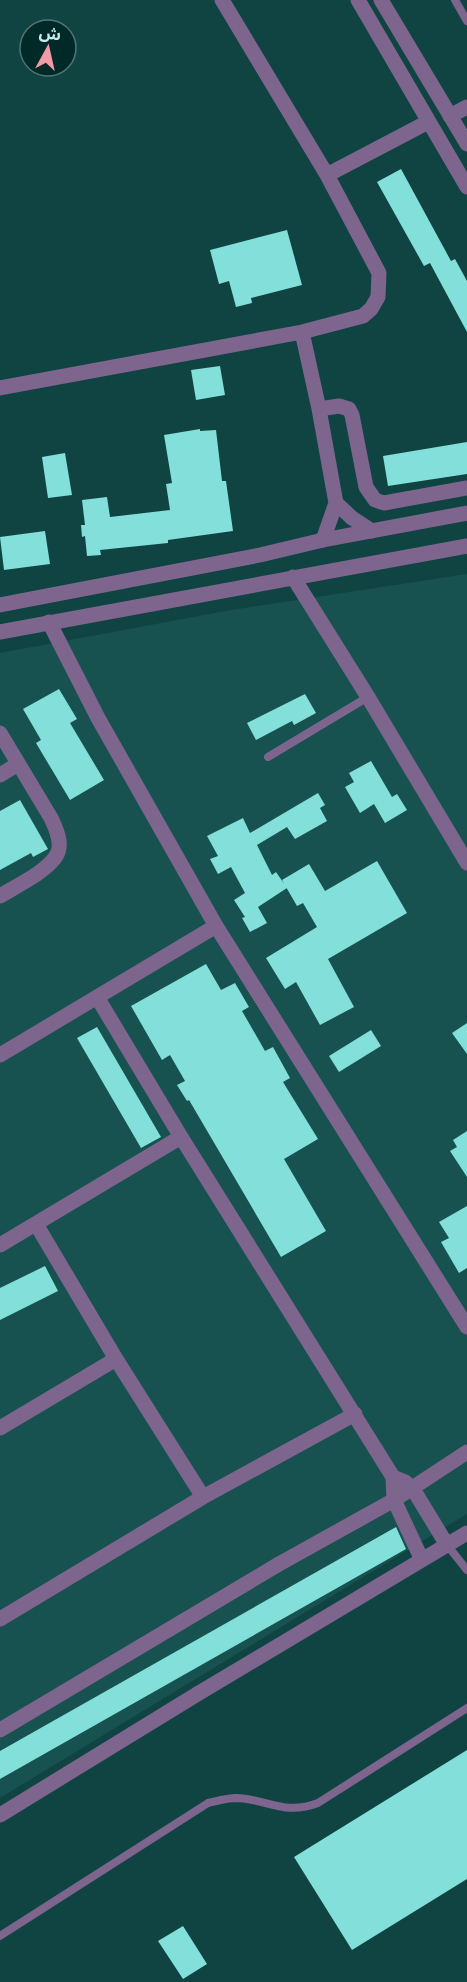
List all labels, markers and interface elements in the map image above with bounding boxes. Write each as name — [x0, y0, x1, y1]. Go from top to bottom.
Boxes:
north arrow — [18, 18, 78, 78]
text: ش — [38, 23, 62, 45]

